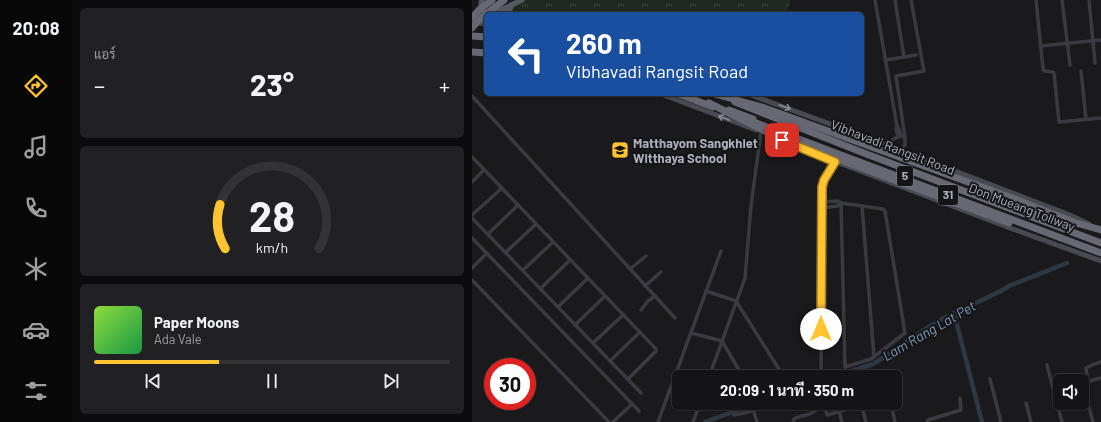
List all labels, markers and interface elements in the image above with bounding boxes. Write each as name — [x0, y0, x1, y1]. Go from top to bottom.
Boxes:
text: 20:08 — [13, 17, 59, 39]
text: 260 m — [566, 26, 642, 60]
icon: left — [500, 28, 552, 80]
text: แอร์ — [94, 46, 115, 62]
text: Vibhavadi Rangsit Road — [566, 60, 748, 82]
text: 23° — [250, 66, 294, 102]
icon: directions — [22, 72, 50, 100]
text: − — [94, 72, 105, 98]
text: + — [439, 72, 450, 98]
one-way arrow — [778, 104, 790, 112]
one-way arrow — [719, 114, 731, 121]
street label: Vibhavadi Rangsit Road — [829, 116, 957, 178]
pin — [765, 123, 799, 157]
icon: arrive — [771, 129, 793, 151]
icon: music — [22, 133, 50, 161]
place label: Matthayom Sangkhiet Witthaya School — [633, 135, 758, 166]
school or university icon: Matthayom Sangkhiet Witthaya School — [610, 140, 630, 160]
road number: 5 — [897, 166, 913, 186]
street label: Don Mueang Tollway — [967, 179, 1077, 235]
road number: 31 — [938, 185, 958, 205]
text: 28 — [249, 190, 295, 240]
icon: phone — [22, 194, 50, 222]
text: km/h — [256, 239, 288, 256]
icon: climate — [22, 255, 50, 283]
water label: Lam Rang Lat Pet — [879, 297, 978, 364]
position arrow — [800, 308, 842, 350]
text: Paper Moons — [154, 313, 239, 331]
icon: car — [22, 316, 50, 344]
text: Ada Vale — [154, 331, 202, 347]
speed limit sign: 30 — [484, 358, 536, 410]
icon: previous — [142, 370, 164, 392]
icon: pause — [261, 370, 283, 392]
icon: next — [380, 370, 402, 392]
map controls — [1053, 374, 1089, 410]
button: sound — [1053, 374, 1089, 410]
icon: filters — [22, 377, 50, 405]
text: 20:09 · 1 นาที · 350 m — [720, 381, 854, 399]

